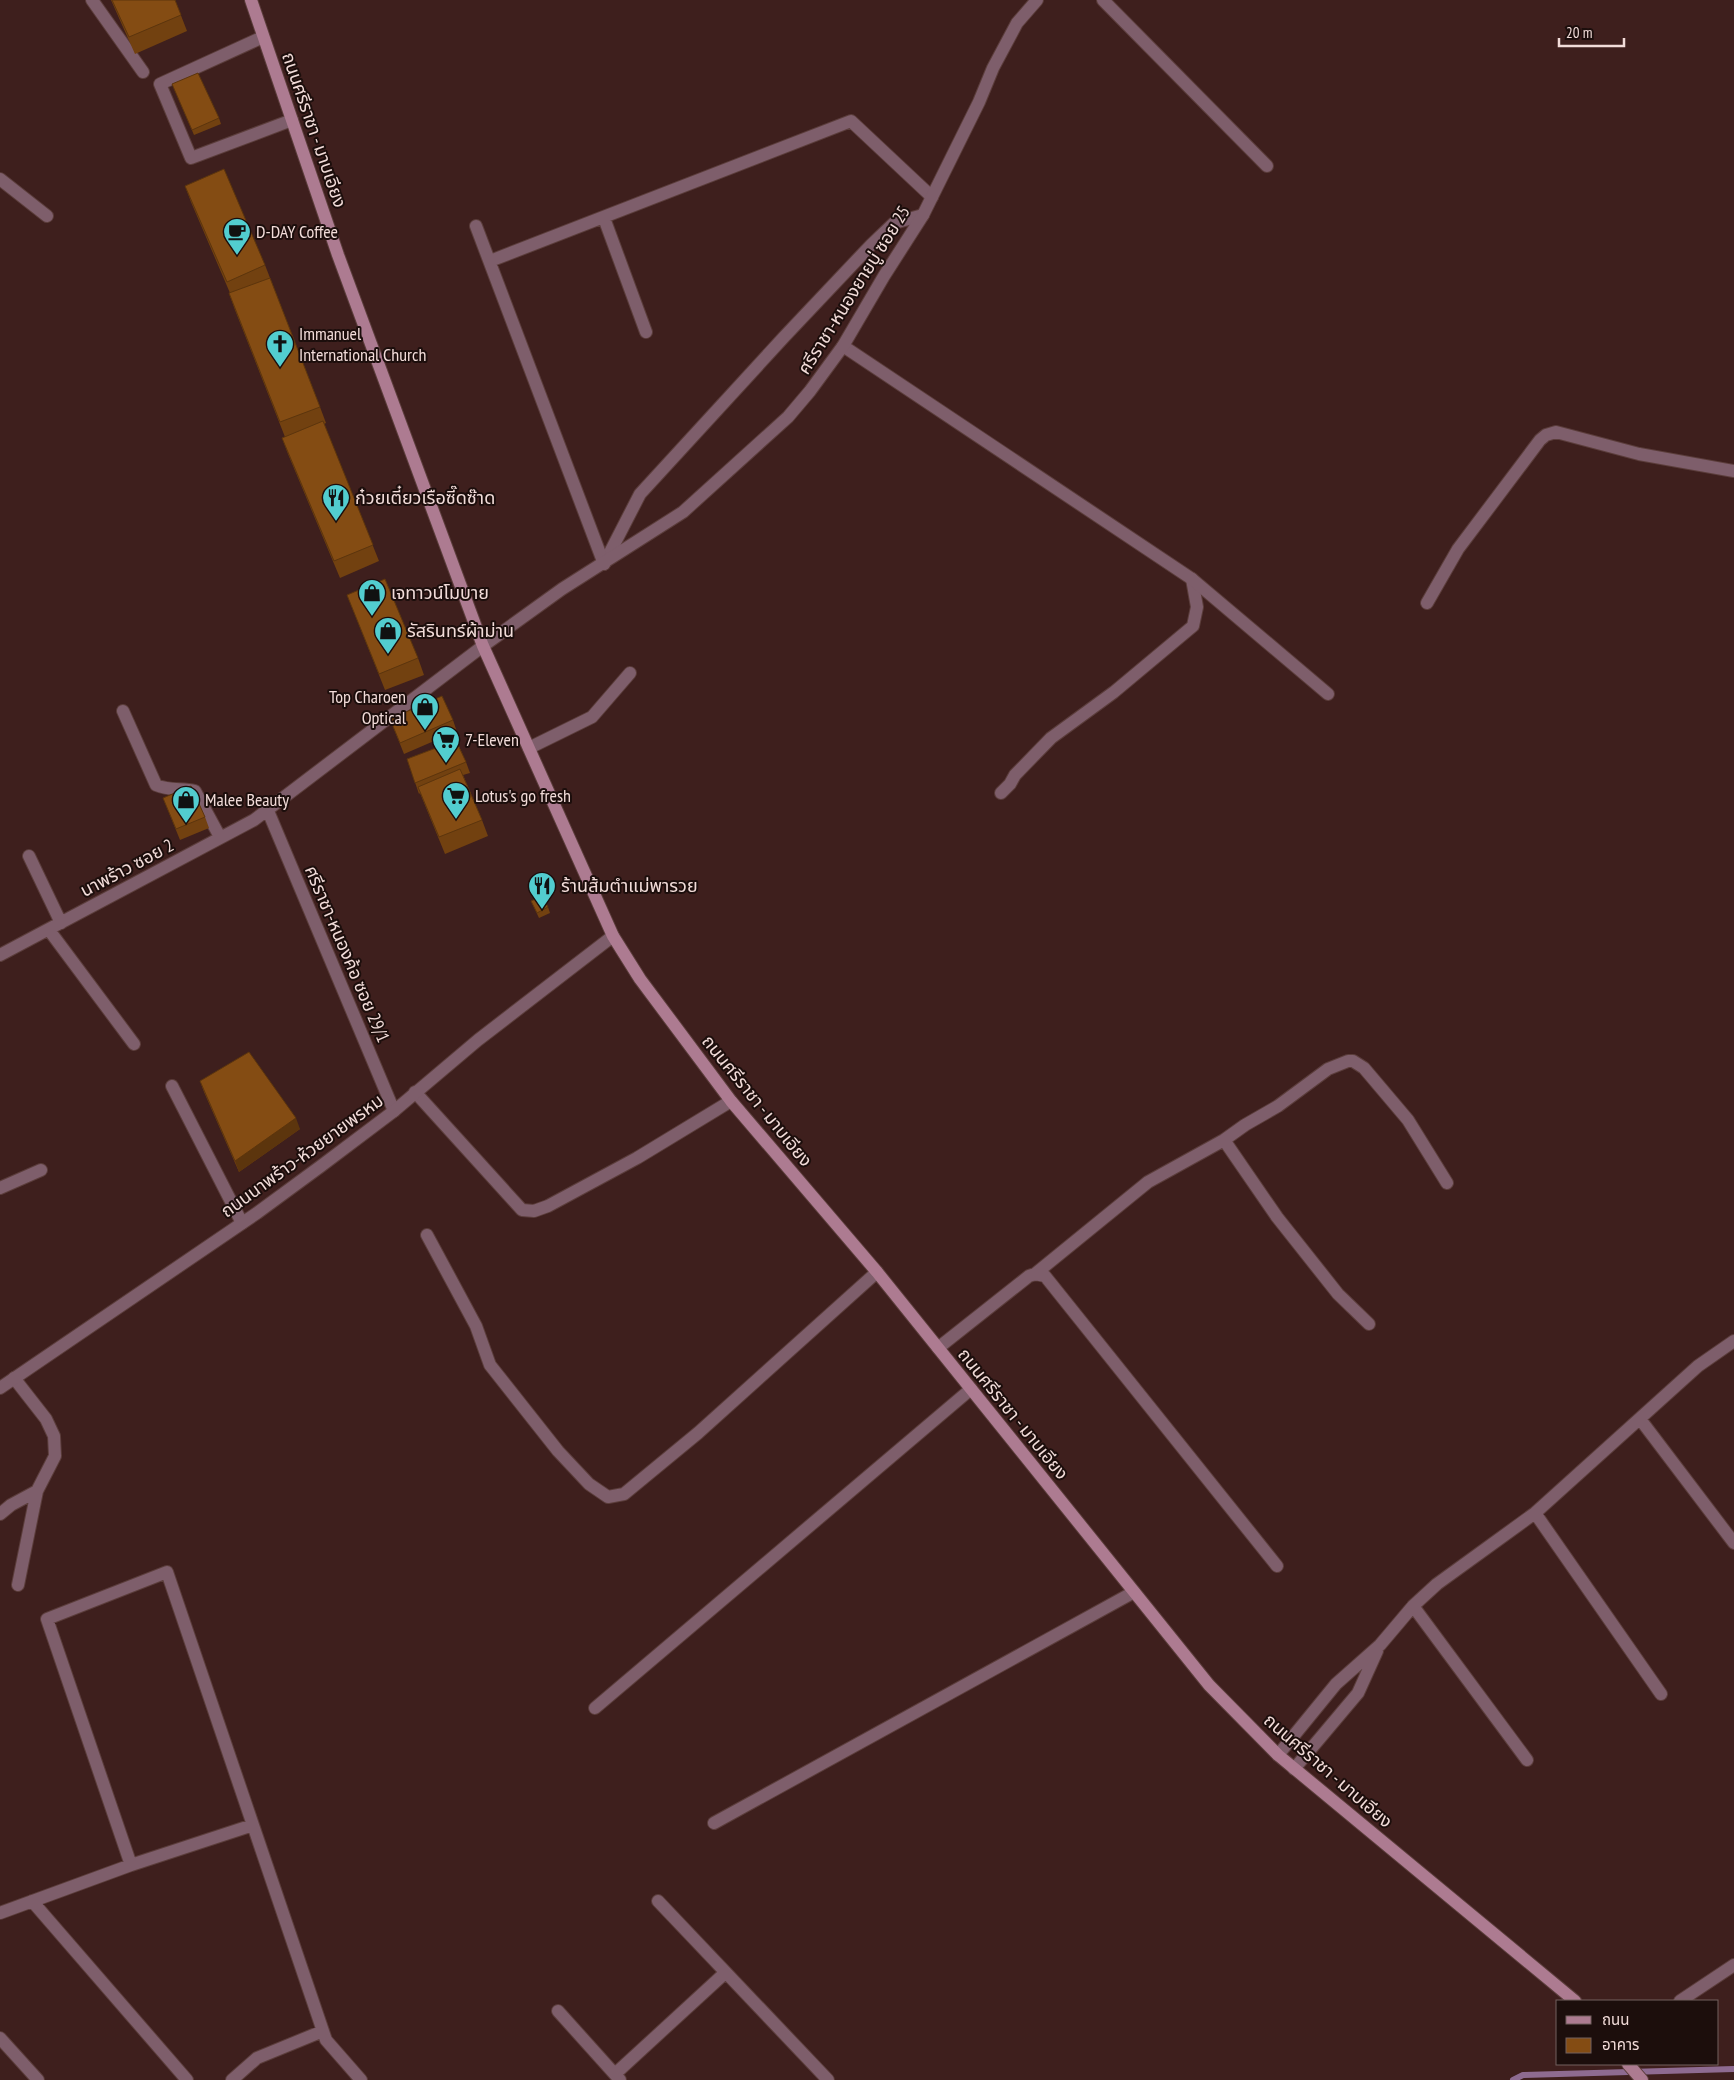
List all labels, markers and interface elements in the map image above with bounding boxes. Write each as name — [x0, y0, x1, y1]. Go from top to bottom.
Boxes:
scale bar — [1559, 15, 1624, 47]
text: 20 m — [1566, 23, 1592, 42]
street label: ถนนศรีราชา - มาบเอียง — [277, 49, 352, 211]
street label: ศรีราชา-หนองยายบู่ ซอย 25 — [792, 201, 916, 379]
cafe icon: D-DAY Coffee — [222, 217, 252, 256]
place label: D-DAY Coffee — [256, 220, 338, 243]
place label: Immanuel International Church — [299, 322, 426, 366]
church icon: Immanuel International Church — [265, 329, 295, 368]
restaurant icon: ก๋วยเตี๋ยวเรือซี๊ดซ๊าด — [321, 483, 351, 522]
place label: ก๋วยเตี๋ยวเรือซี๊ดซ๊าด — [355, 485, 495, 509]
shop icon: เจทาวน์โมบาย — [357, 578, 387, 617]
place label: เจทาวน์โมบาย — [391, 581, 489, 604]
shop icon: รัสรินทร์ผ้าม่าน — [373, 616, 403, 655]
place label: รัสรินทร์ผ้าม่าน — [407, 619, 514, 642]
place label: Top Charoen Optical — [329, 685, 407, 729]
shop icon: Top Charoen Optical — [410, 692, 440, 731]
supermarket icon: 7-Eleven — [431, 725, 461, 764]
place label: 7-Eleven — [465, 728, 519, 751]
supermarket icon: Lotus's go fresh — [441, 781, 471, 820]
place label: Lotus's go fresh — [475, 784, 571, 807]
shop icon: Malee Beauty — [171, 785, 201, 824]
place label: Malee Beauty — [205, 788, 289, 811]
street label: นาพร้าว ซอย 2 — [76, 833, 177, 902]
street label: ศรีราชา-หนองค้อ ซอย 29/1 — [300, 862, 395, 1046]
restaurant icon: ร้านส้มตำแม่พารวย — [527, 871, 557, 910]
place label: ร้านส้มตำแม่พารวย — [561, 874, 698, 897]
street label: ถนนศรีราชา - มาบเอียง — [697, 1030, 818, 1171]
street label: ถนนนาพร้าว-ห้วยยายพรหม — [216, 1089, 388, 1222]
street label: ถนนศรีราชา - มาบเอียง — [953, 1343, 1074, 1484]
street label: ถนนศรีราชา - มาบเอียง — [1259, 1709, 1397, 1833]
legend — [1556, 2000, 1719, 2065]
text: ถนน — [1602, 2010, 1629, 2029]
text: อาคาร — [1602, 2035, 1639, 2054]

